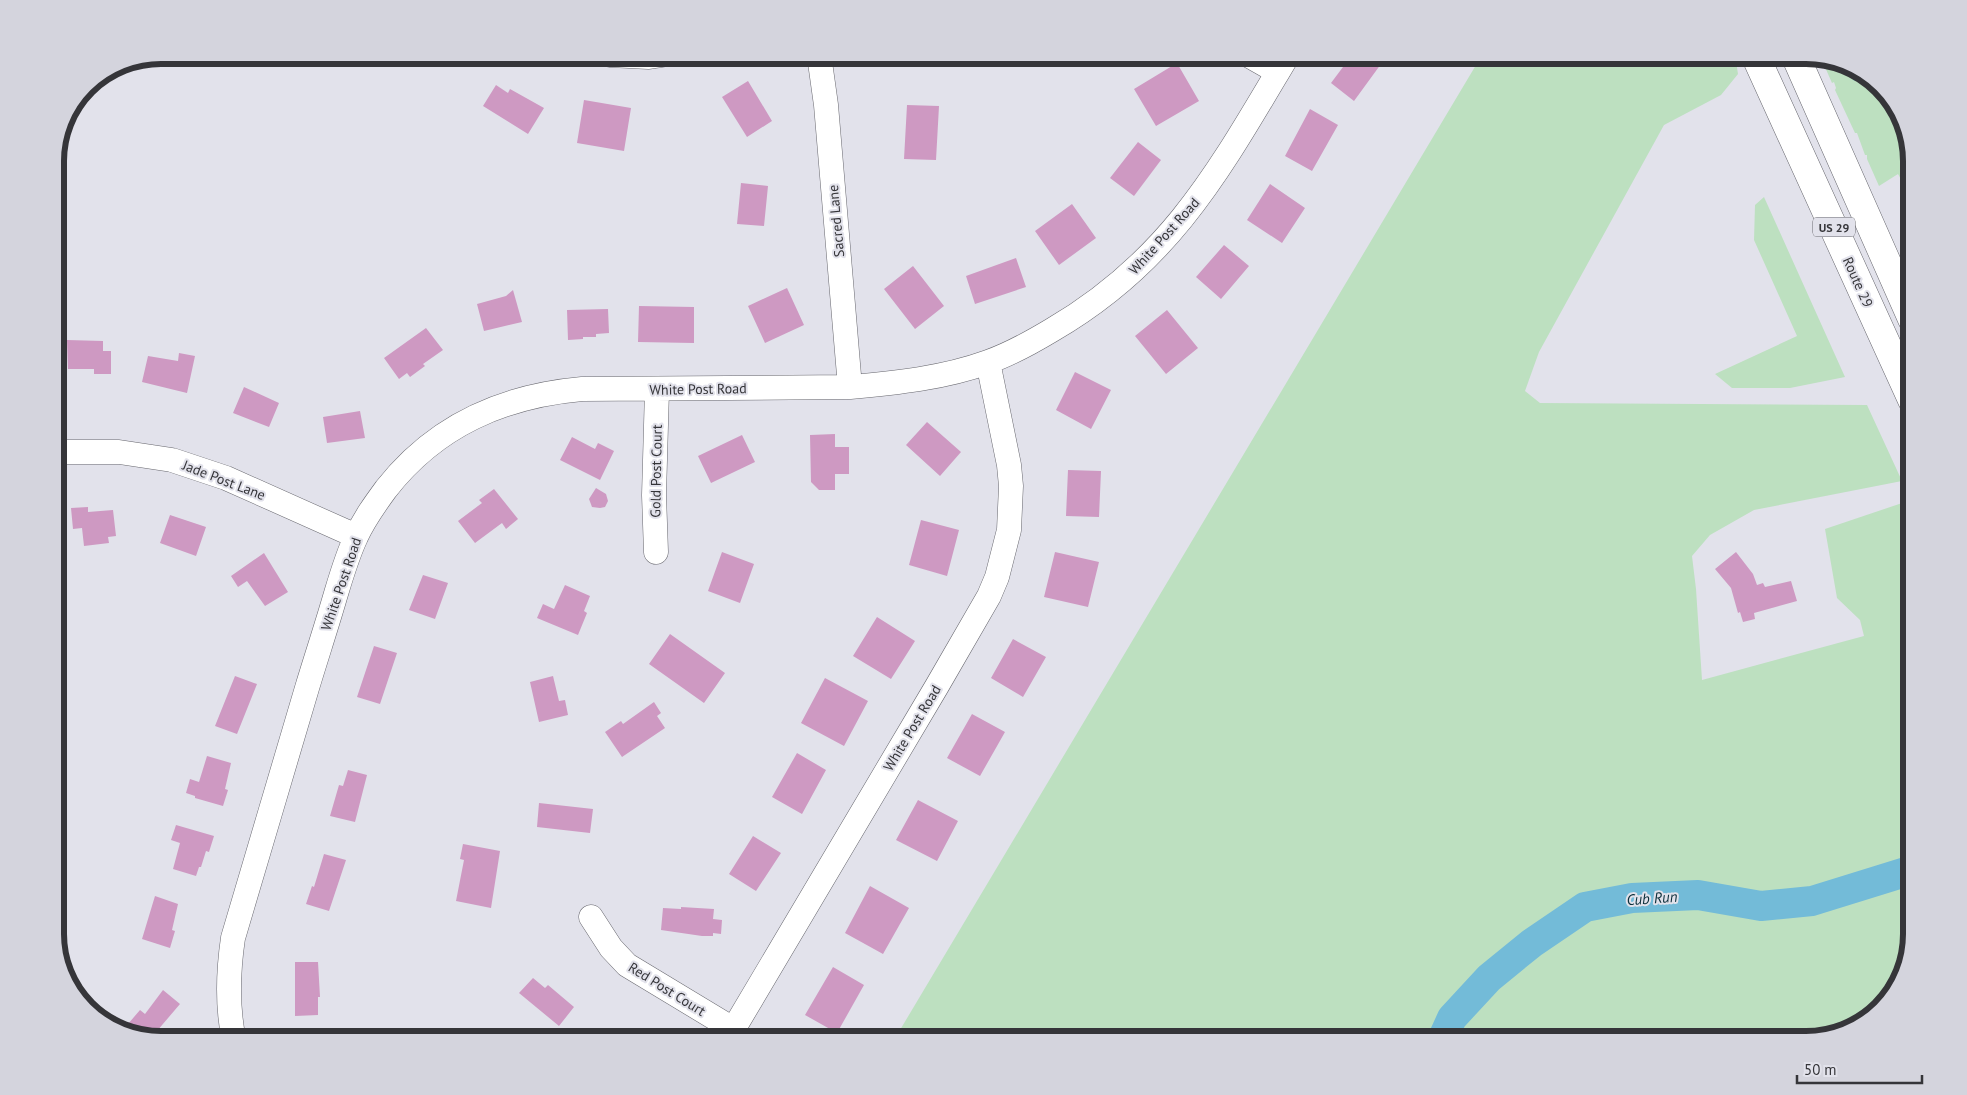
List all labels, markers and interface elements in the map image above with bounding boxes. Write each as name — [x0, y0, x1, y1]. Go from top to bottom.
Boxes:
street label: Sacred Lane — [824, 184, 848, 258]
street label: White Post Road — [1125, 194, 1203, 278]
road number: US 29 — [1813, 218, 1855, 236]
street label: Route 29 — [1839, 254, 1877, 310]
street label: White Post Road — [649, 379, 747, 399]
street label: Gold Post Court — [646, 424, 666, 518]
street label: Jade Post Lane — [179, 456, 268, 504]
street label: White Post Road — [317, 535, 365, 633]
street label: White Post Road — [879, 682, 945, 774]
water label: Cub Run — [1626, 887, 1678, 909]
street label: Red Post Court — [625, 958, 709, 1020]
scale bar — [1797, 1052, 1922, 1084]
text: 50 m — [1804, 1060, 1837, 1079]

